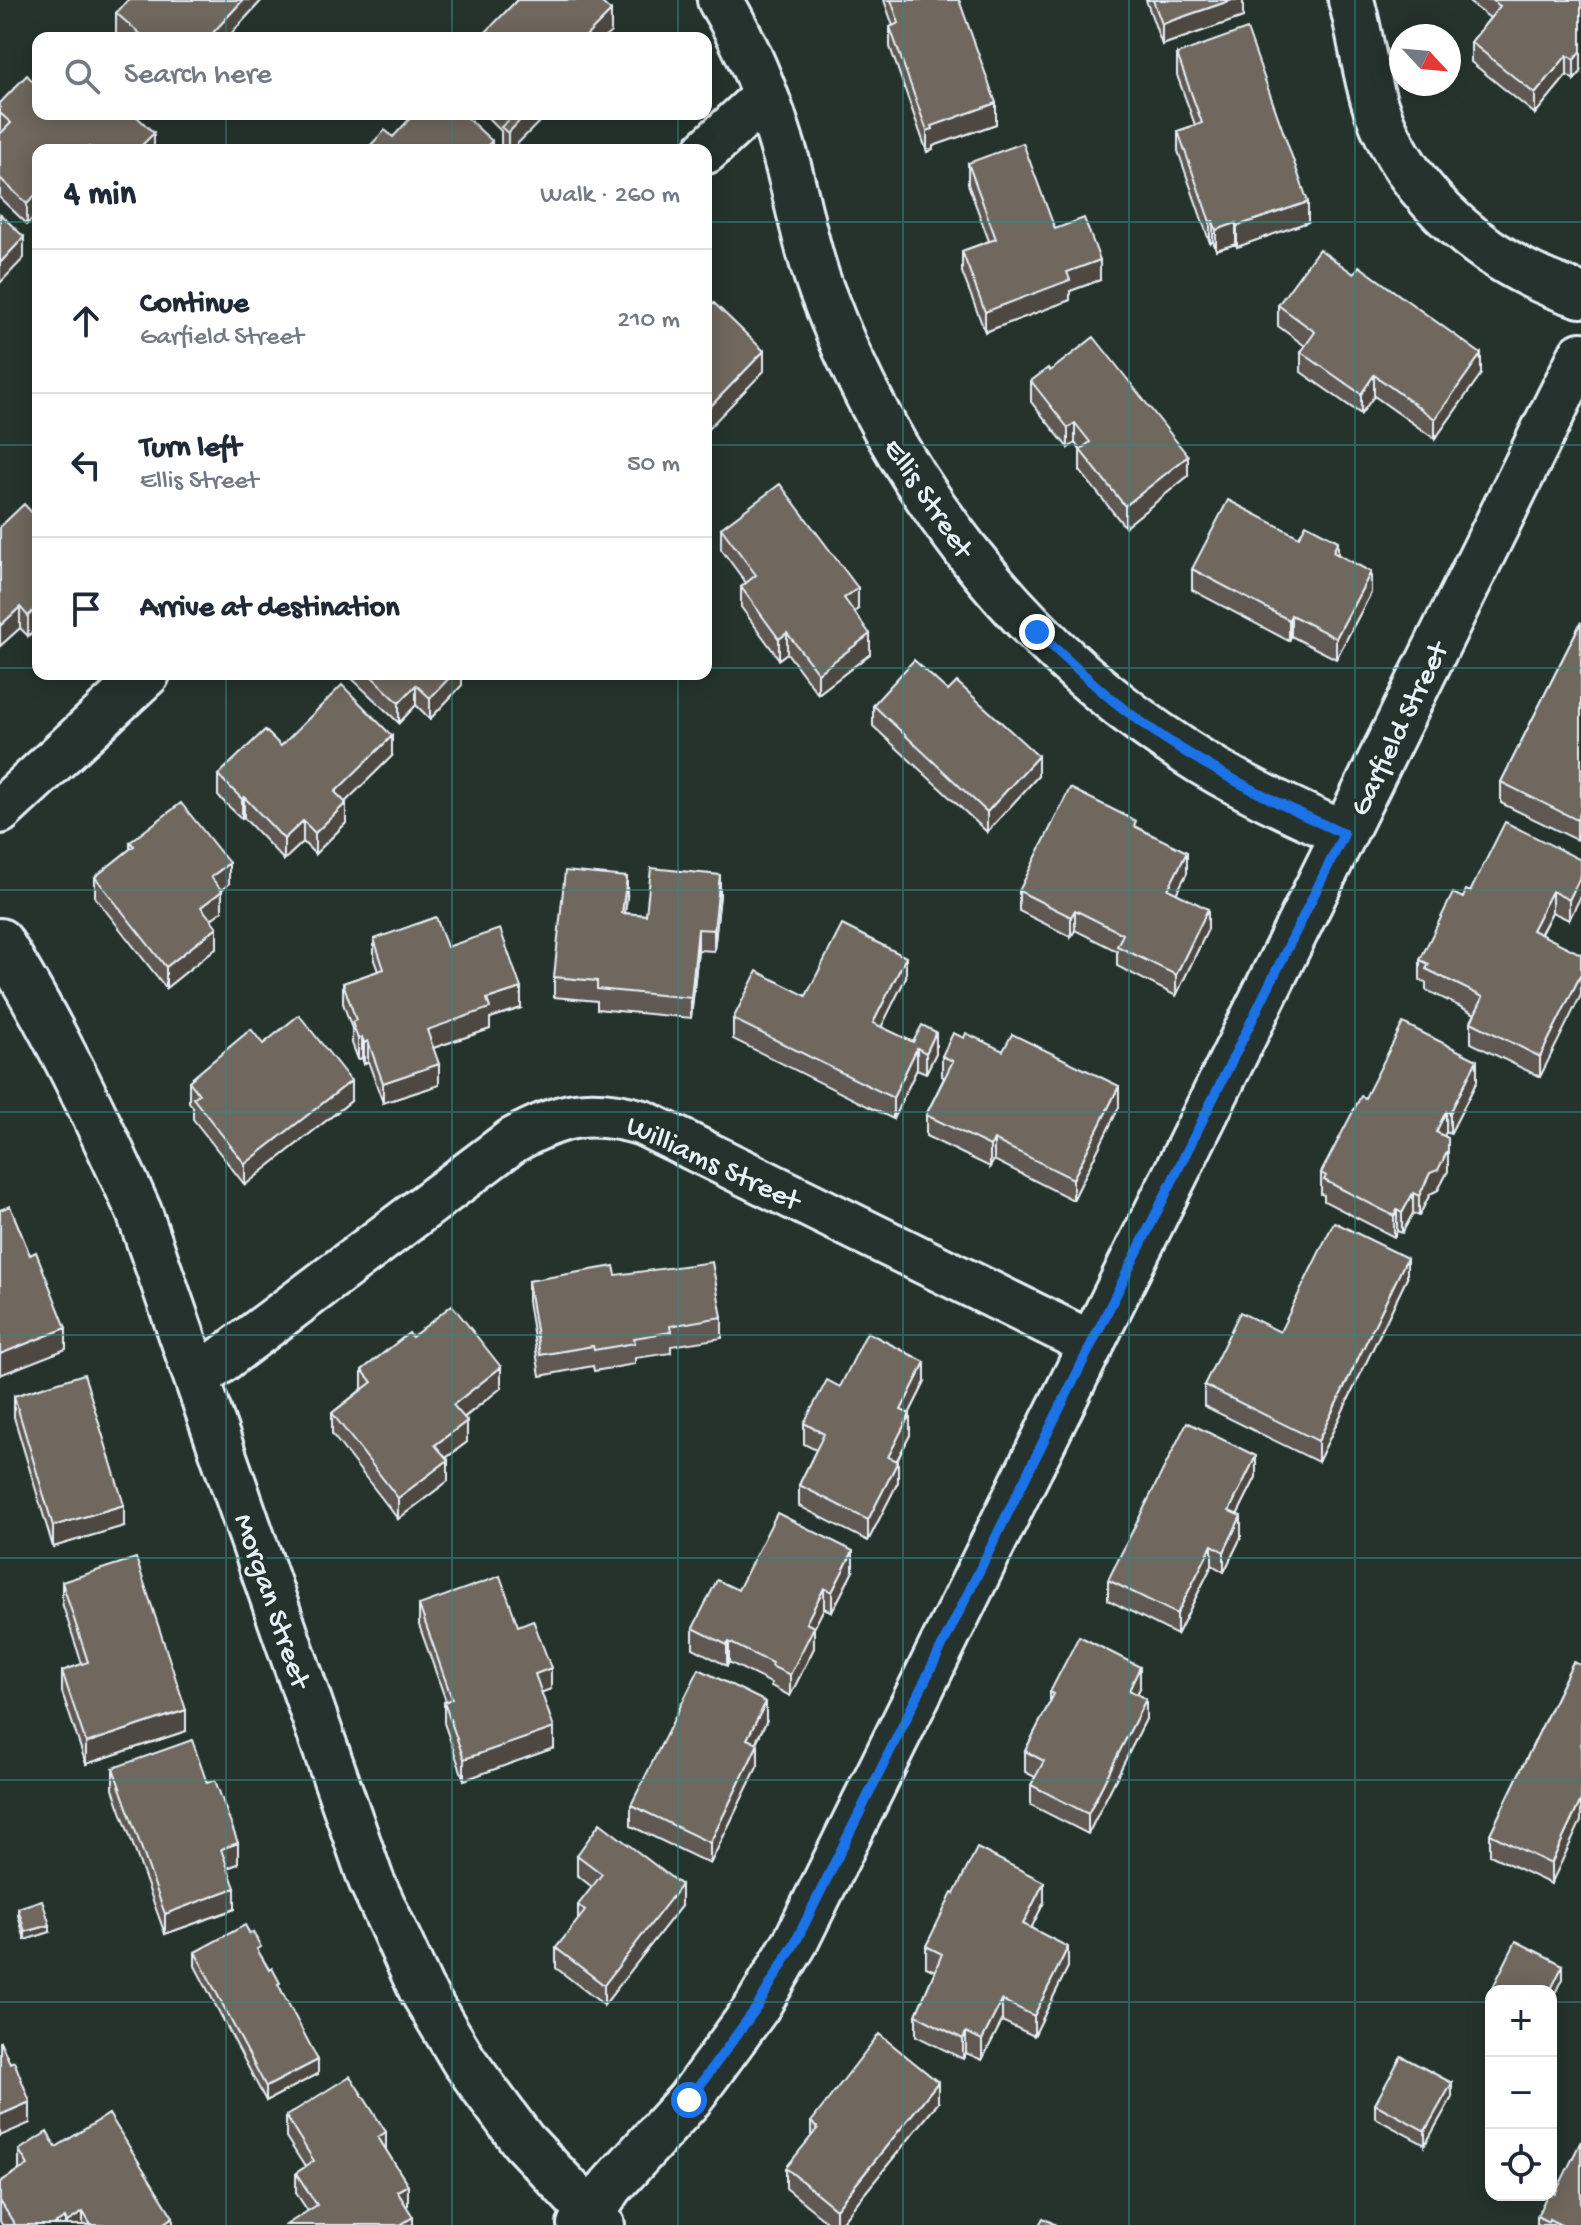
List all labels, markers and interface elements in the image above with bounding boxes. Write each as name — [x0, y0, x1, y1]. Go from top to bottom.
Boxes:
north arrow — [1389, 24, 1461, 96]
search box — [32, 32, 712, 120]
icon: search — [60, 54, 104, 98]
text: Search here — [124, 59, 272, 94]
text: 4 min — [64, 176, 136, 216]
text: Walk · 260 m — [540, 181, 680, 212]
text: Continue — [140, 288, 249, 323]
icon: ahead — [64, 299, 108, 343]
text: 210 m — [617, 306, 680, 337]
text: Garfield Street — [140, 323, 304, 354]
text: Turn left — [140, 432, 241, 467]
street label: Ellis Street — [874, 433, 980, 568]
icon: left — [64, 443, 108, 487]
text: 50 m — [627, 450, 680, 481]
text: Ellis Street — [140, 467, 258, 498]
icon: arrive — [64, 587, 108, 631]
text: Arrive at destination — [140, 592, 400, 627]
route end — [1019, 614, 1055, 650]
street label: Garfield Street — [1344, 635, 1459, 822]
street label: Williams Street — [620, 1110, 807, 1222]
street label: Morgan Street — [224, 1510, 317, 1696]
map controls — [1485, 1985, 1557, 2201]
button: + — [1485, 1985, 1557, 2057]
button: − — [1485, 2057, 1557, 2129]
route start — [671, 2082, 707, 2118]
button: locate — [1485, 2129, 1557, 2201]

